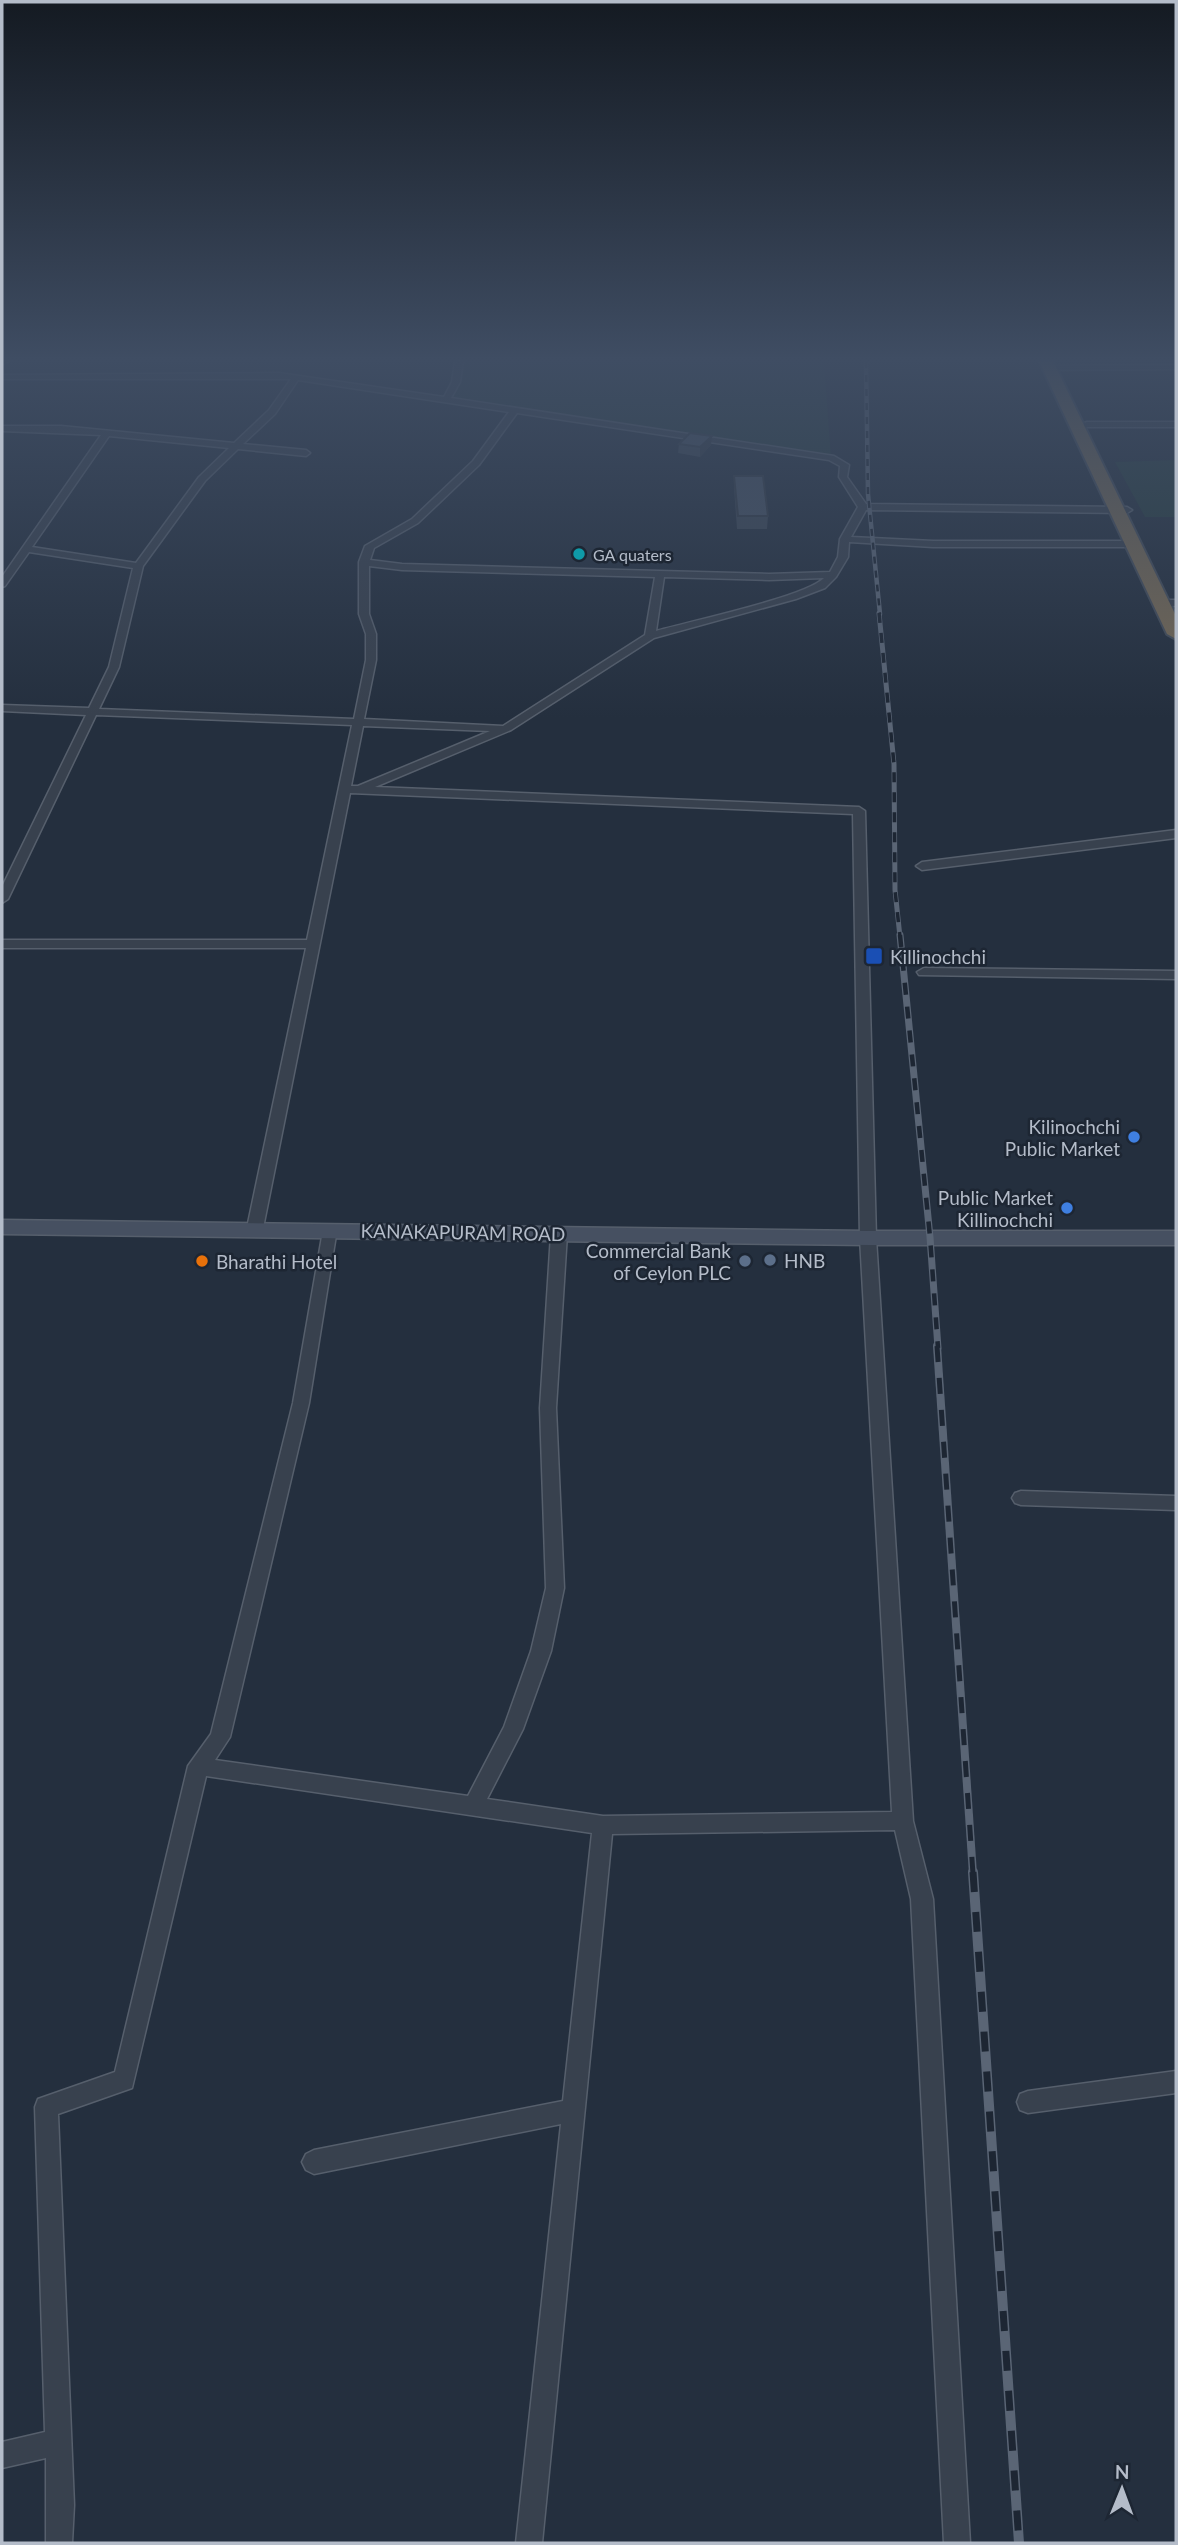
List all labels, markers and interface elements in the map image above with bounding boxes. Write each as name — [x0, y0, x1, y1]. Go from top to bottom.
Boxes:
place label: GA quaters — [593, 545, 672, 564]
marker: GA quaters — [571, 546, 587, 562]
place label: Killinochchi — [890, 945, 986, 968]
marker: Killinochchi — [864, 946, 884, 966]
place label: Kilinochchi Public Market — [1005, 1115, 1120, 1160]
marker: Kilinochchi Public Market — [1126, 1129, 1142, 1145]
place label: Public Market Killinochchi — [938, 1186, 1053, 1231]
marker: Public Market Killinochchi — [1059, 1200, 1075, 1216]
street label: KANAKAPURAM ROAD — [360, 1219, 566, 1245]
place label: Commercial Bank of Ceylon PLC — [586, 1239, 731, 1284]
place label: HNB — [784, 1249, 825, 1272]
place label: Bharathi Hotel — [216, 1250, 337, 1273]
marker: HNB — [762, 1252, 778, 1268]
marker: Bharathi Hotel — [194, 1253, 210, 1269]
marker: Commercial Bank of Ceylon PLC — [737, 1253, 753, 1269]
north arrow — [1087, 2454, 1157, 2524]
text: N — [1115, 2460, 1130, 2483]

